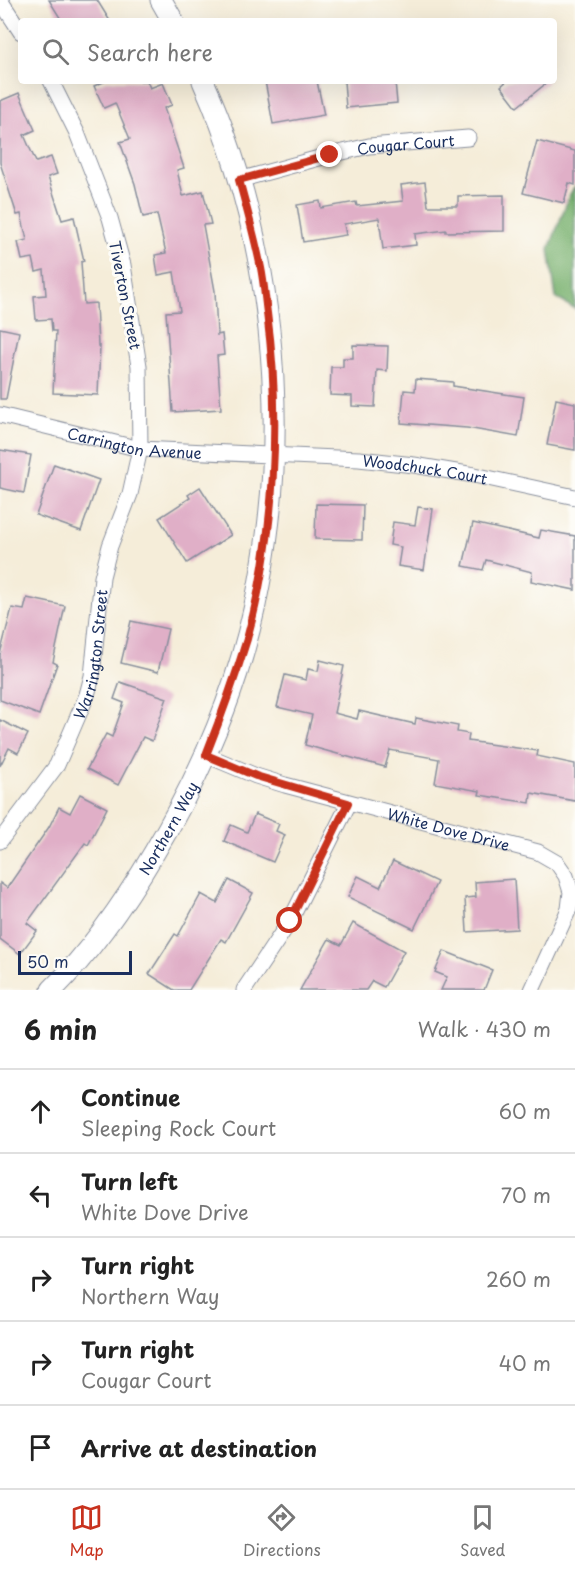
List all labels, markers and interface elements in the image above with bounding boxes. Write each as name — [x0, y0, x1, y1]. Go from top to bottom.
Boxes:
search box — [18, 18, 557, 84]
icon: search — [39, 35, 72, 68]
text: Search here — [87, 35, 213, 68]
street label: Cougar Court — [354, 128, 455, 160]
route end — [316, 141, 342, 167]
street label: Tiverton Street — [104, 239, 148, 351]
street label: Carrington Avenue — [65, 420, 202, 463]
street label: Woodchuck Court — [361, 448, 490, 489]
street label: Warrington Street — [67, 588, 112, 722]
street label: Northern Way — [132, 777, 203, 879]
street label: White Dove Drive — [385, 801, 513, 856]
route start — [276, 907, 302, 933]
scale bar — [18, 948, 132, 976]
text: 50 m — [27, 949, 68, 973]
text: 6 min — [24, 1010, 97, 1049]
text: Walk · 430 m — [418, 1014, 551, 1044]
text: Continue — [81, 1080, 180, 1113]
icon: ahead — [24, 1095, 57, 1128]
text: 60 m — [499, 1096, 551, 1126]
text: Sleeping Rock Court — [81, 1113, 276, 1143]
text: Turn left — [81, 1164, 178, 1197]
icon: left — [24, 1179, 57, 1212]
text: 70 m — [501, 1180, 551, 1210]
text: White Dove Drive — [81, 1197, 249, 1227]
text: Turn right — [81, 1248, 194, 1281]
icon: right — [24, 1263, 57, 1296]
text: 260 m — [486, 1264, 551, 1294]
text: Northern Way — [81, 1281, 219, 1311]
text: Turn right — [81, 1332, 194, 1365]
icon: right — [24, 1347, 57, 1380]
text: 40 m — [499, 1348, 551, 1378]
text: Cougar Court — [81, 1365, 211, 1395]
icon: arrive — [24, 1431, 57, 1464]
text: Arrive at destination — [81, 1431, 317, 1464]
tab: Map — [70, 1501, 104, 1561]
tab: Directions — [243, 1501, 321, 1561]
tab: Saved — [460, 1501, 505, 1561]

